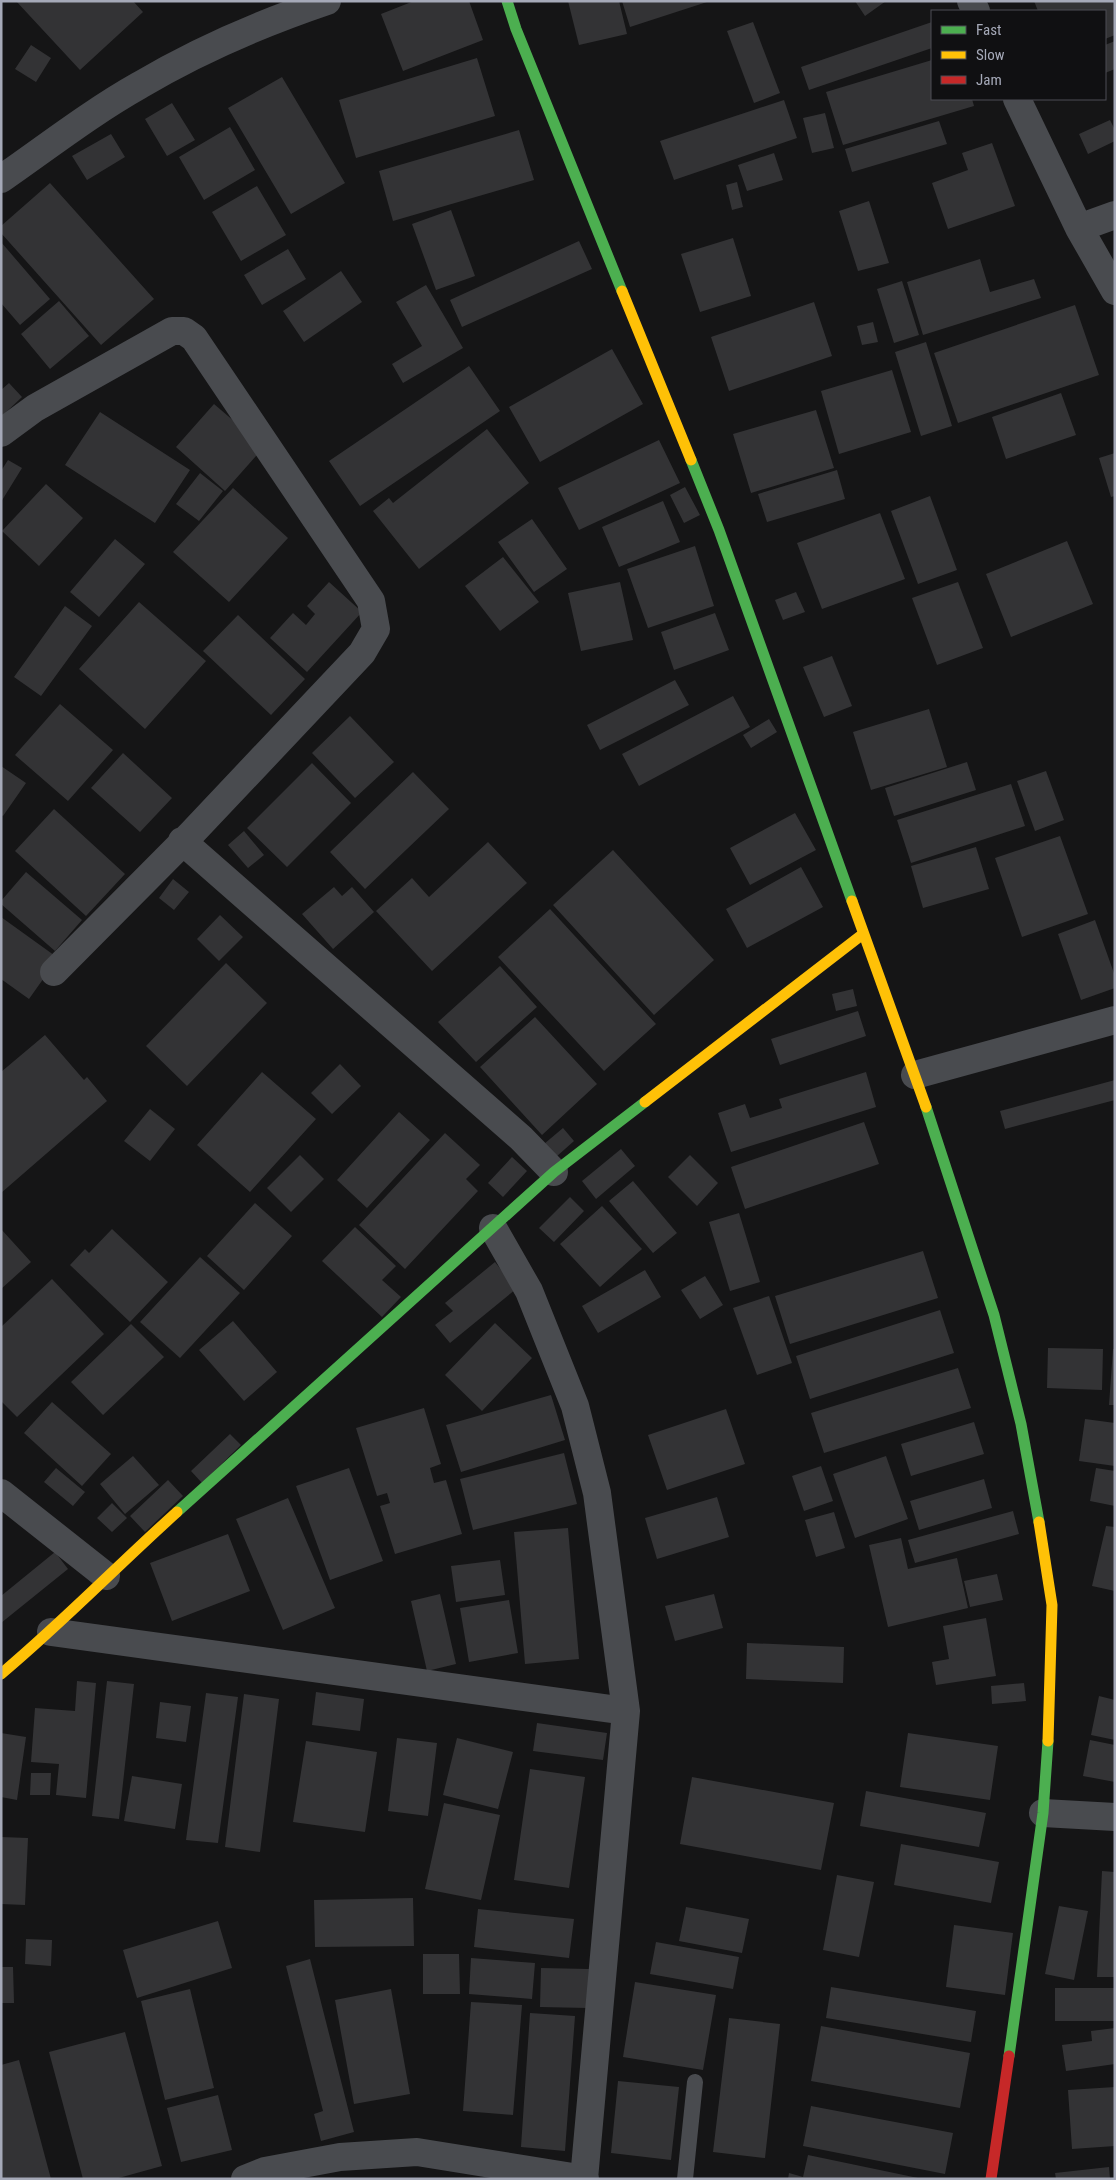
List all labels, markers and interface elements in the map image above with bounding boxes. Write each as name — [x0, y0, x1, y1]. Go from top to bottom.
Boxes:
legend — [931, 10, 1106, 100]
text: Fast — [976, 21, 1001, 39]
text: Slow — [976, 46, 1005, 64]
text: Jam — [976, 71, 1002, 89]

